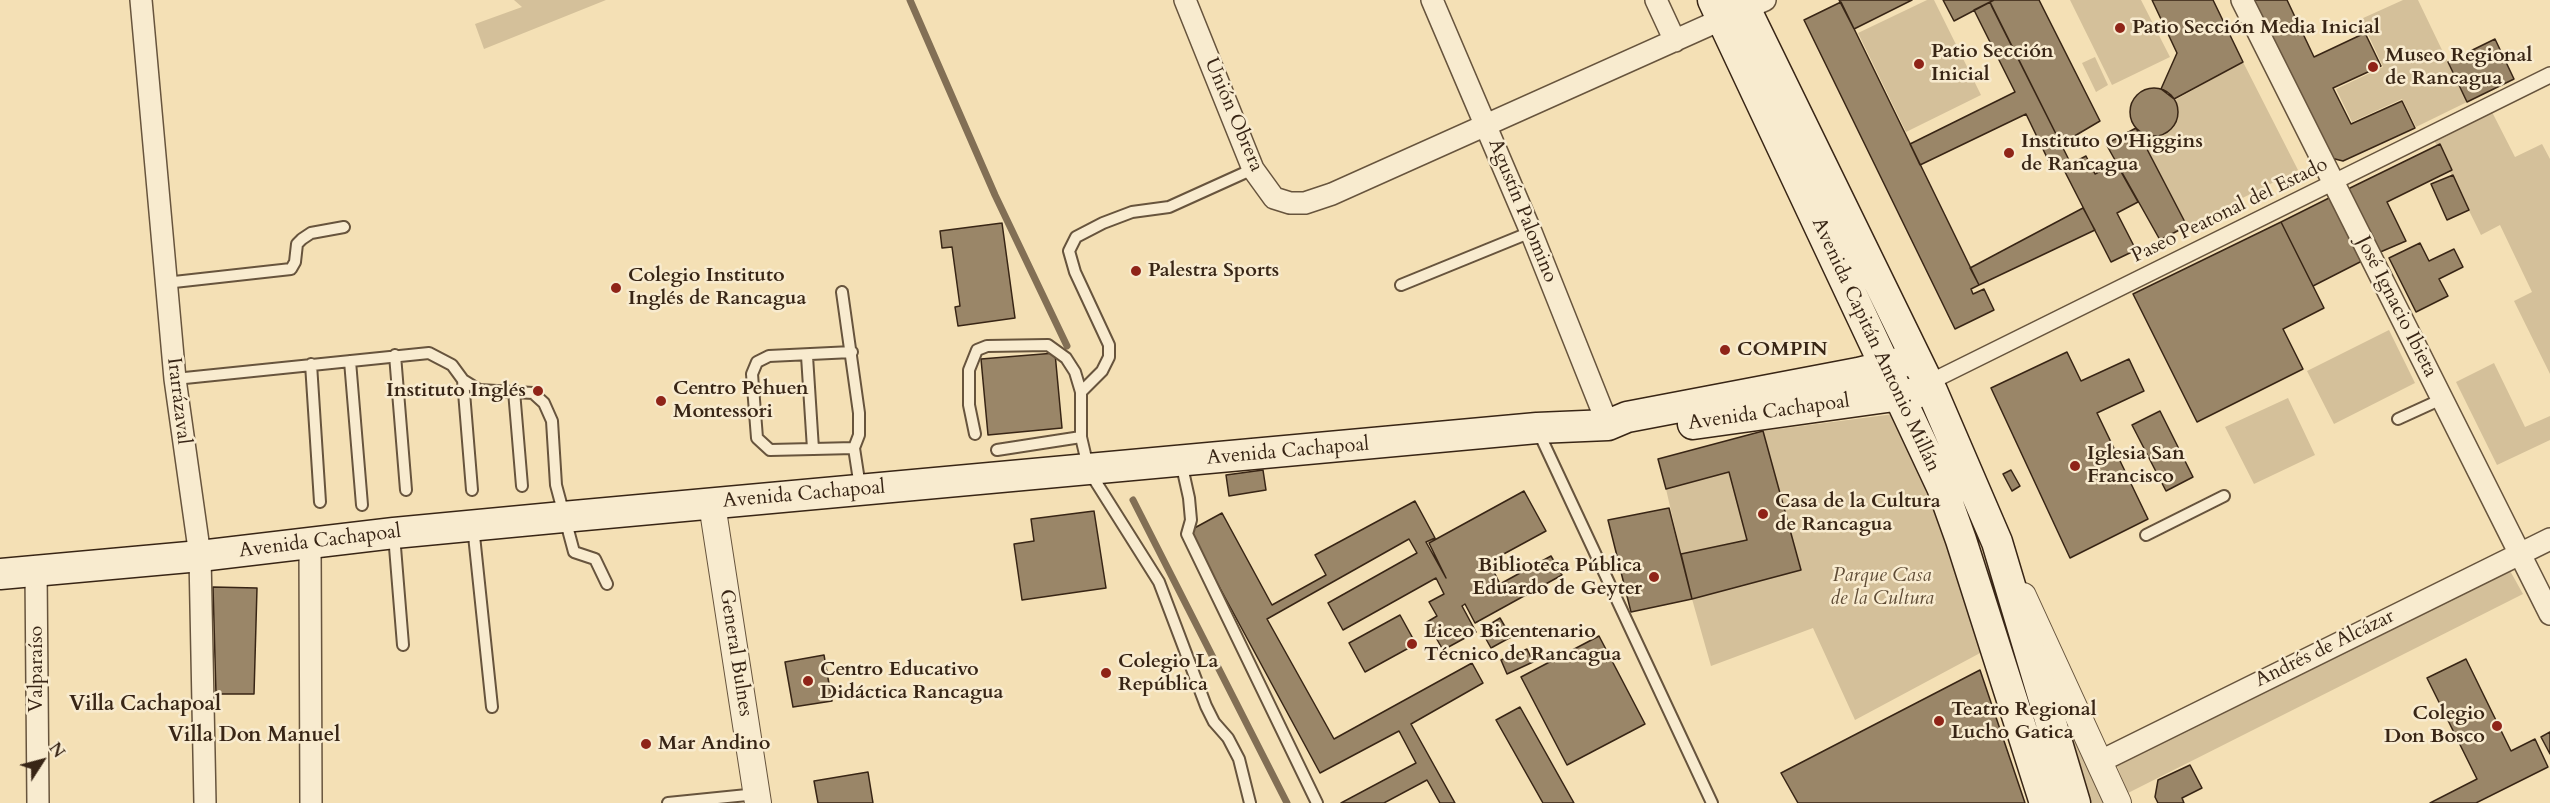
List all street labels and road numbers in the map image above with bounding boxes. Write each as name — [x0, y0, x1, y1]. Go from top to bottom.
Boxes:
street label: Unión Obrera — [1198, 55, 1268, 175]
street label: Agustín Palomino — [1482, 136, 1562, 286]
street label: Paseo Peatonal del Estado — [2128, 153, 2332, 269]
street label: Avenida Capitán Antonio Millán — [1805, 214, 1945, 476]
street label: José Ignacio Ibieta — [2350, 233, 2442, 381]
street label: Irarrázaval — [161, 356, 195, 446]
street label: Avenida Cachapoal — [1687, 390, 1851, 436]
street label: Avenida Cachapoal — [1206, 433, 1370, 471]
street label: Avenida Cachapoal — [722, 476, 886, 514]
street label: Avenida Cachapoal — [238, 520, 402, 564]
street label: General Bulnes — [713, 588, 757, 718]
street label: Andrés de Alcázar — [2252, 605, 2398, 693]
street label: Valparaíso — [25, 626, 49, 712]

